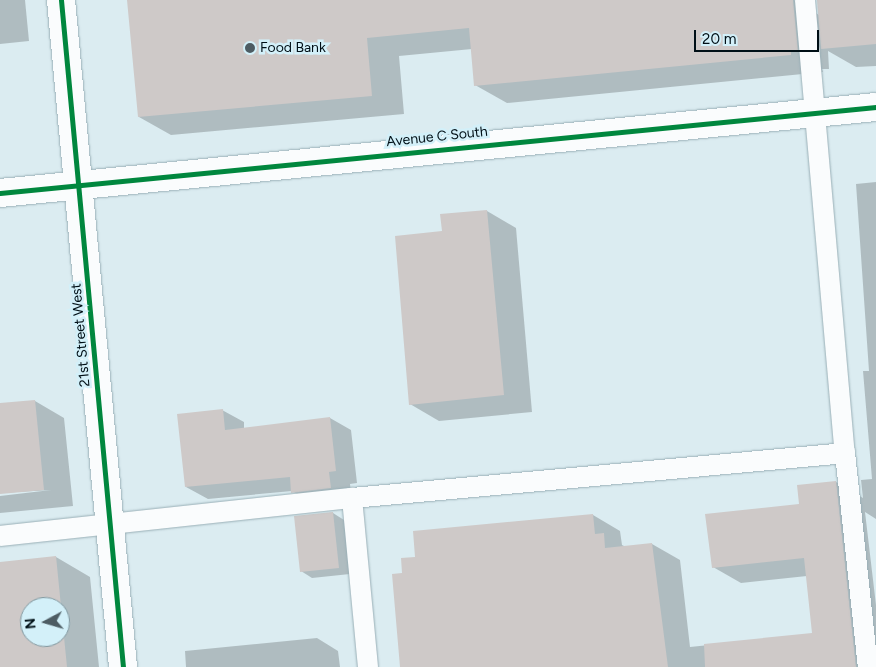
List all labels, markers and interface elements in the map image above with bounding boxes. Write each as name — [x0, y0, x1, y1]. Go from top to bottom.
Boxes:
scale bar — [696, 20, 821, 52]
text: 20 m — [702, 30, 736, 48]
place label: Food Bank — [260, 40, 326, 56]
marker: Food Bank — [244, 42, 256, 54]
street label: Avenue C South — [385, 123, 489, 151]
street label: 21st Street West — [68, 283, 94, 387]
north arrow — [20, 597, 70, 647]
text: N — [22, 617, 40, 630]

